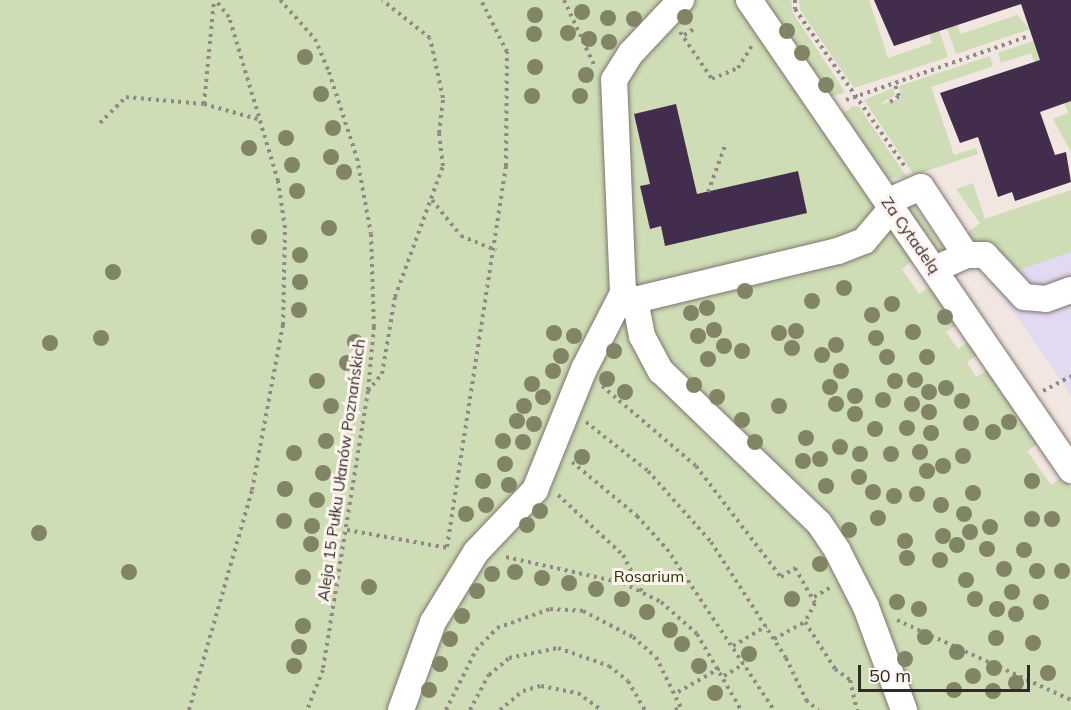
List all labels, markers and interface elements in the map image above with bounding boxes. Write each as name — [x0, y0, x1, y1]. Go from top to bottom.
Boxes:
street label: Za Cytadelą — [878, 193, 944, 277]
street label: Aleja 15 Pułku Ułanów Poznańskich — [313, 338, 369, 602]
park label: Rosarium — [614, 566, 684, 586]
scale bar — [861, 653, 1034, 691]
text: 50 m — [869, 664, 911, 687]

